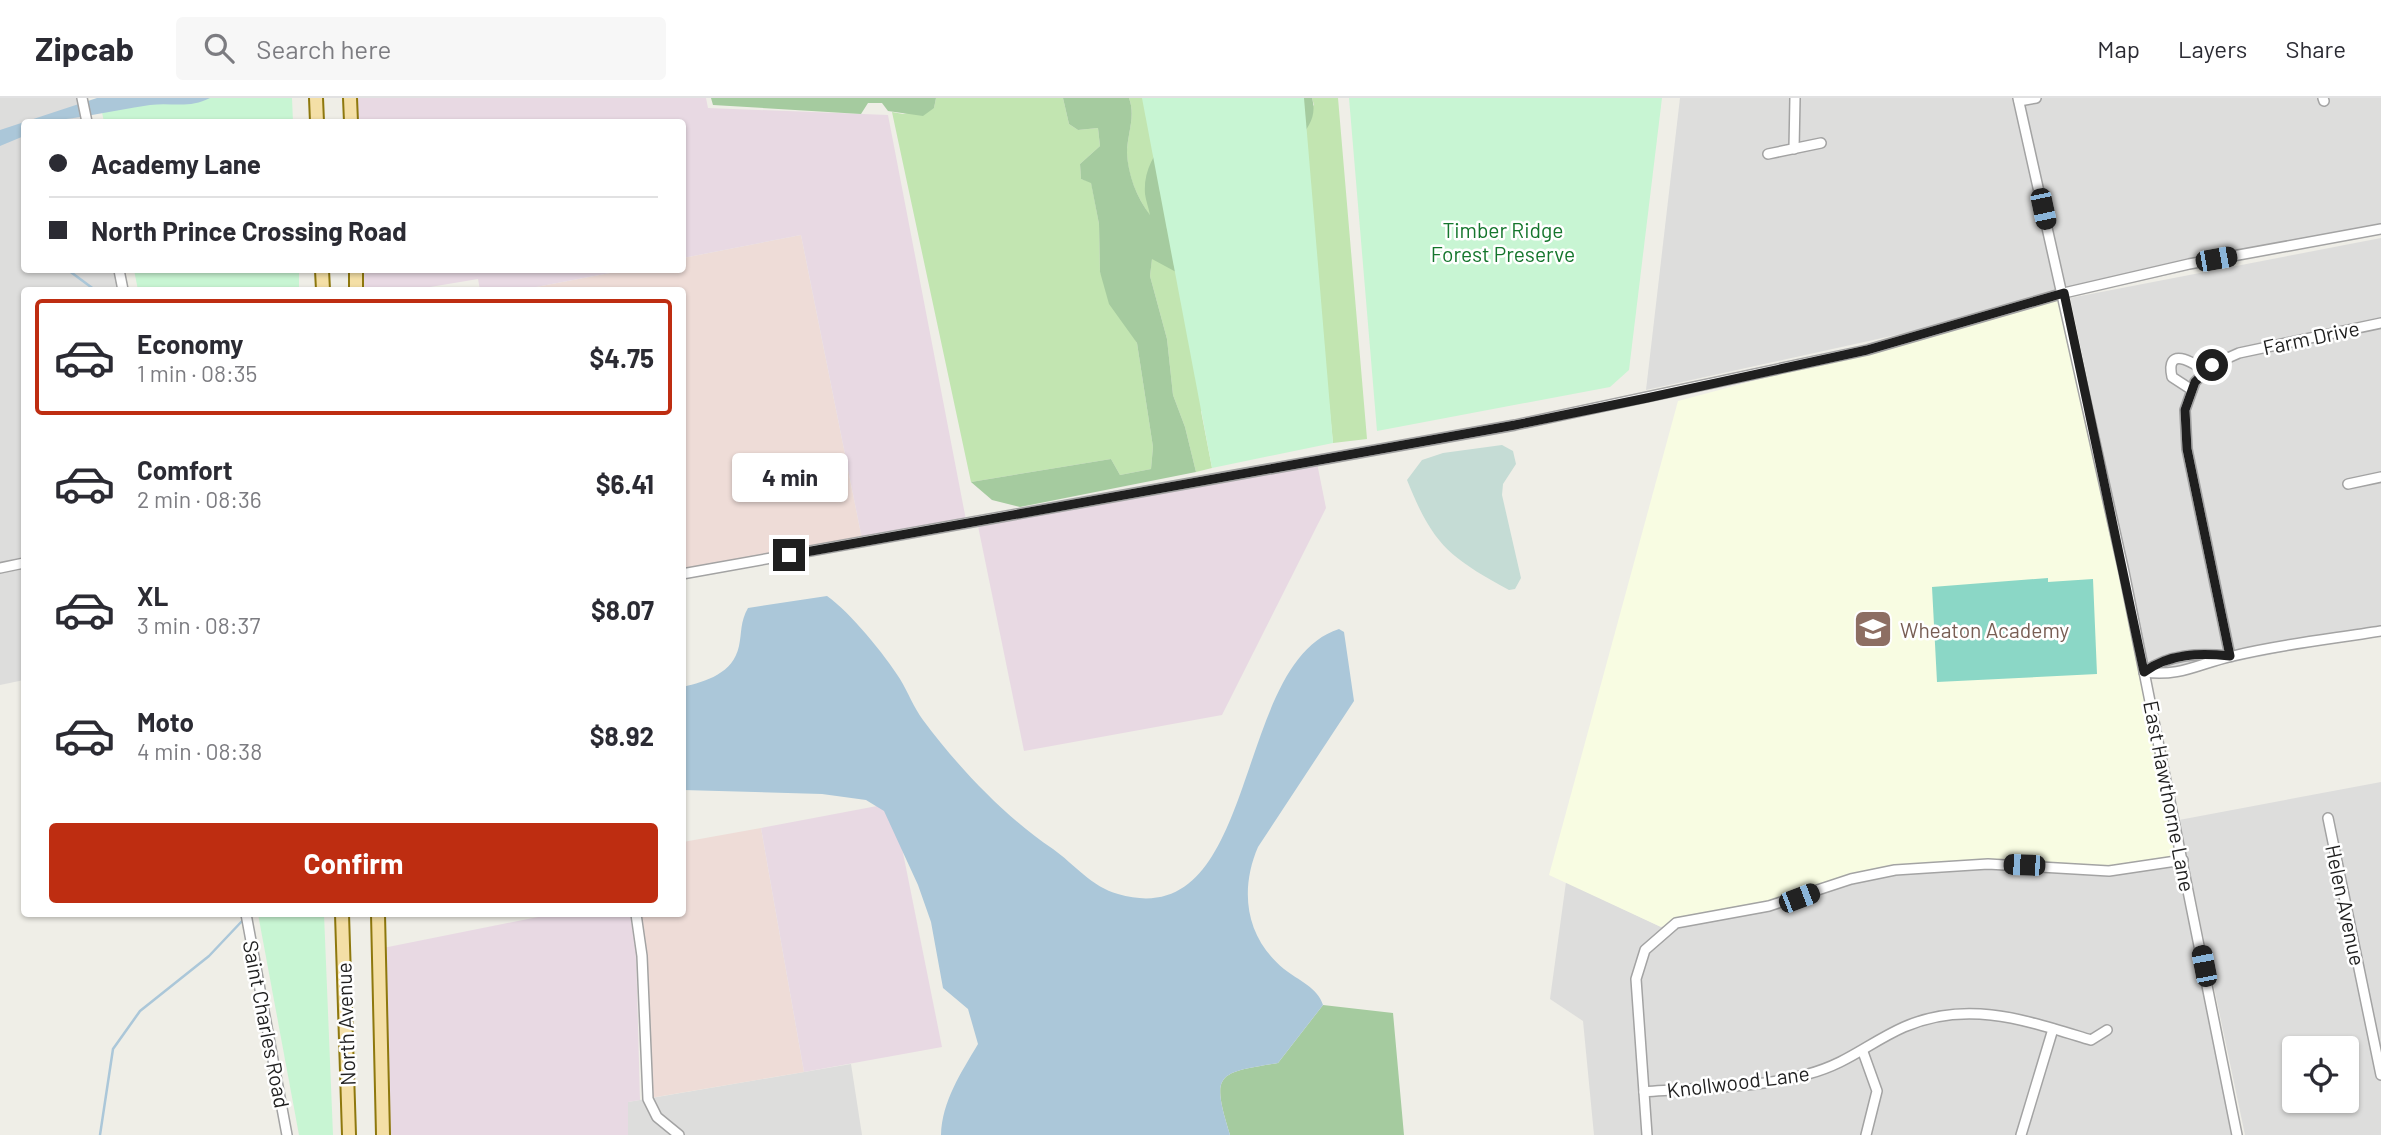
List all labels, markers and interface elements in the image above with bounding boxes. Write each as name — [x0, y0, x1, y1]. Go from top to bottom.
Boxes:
search box — [176, 17, 666, 80]
text: Zipcab — [35, 28, 134, 68]
icon: search — [200, 29, 238, 67]
text: Search here — [256, 33, 391, 64]
text: Map — [2097, 34, 2140, 63]
text: Layers — [2178, 34, 2247, 63]
text: Share — [2285, 34, 2346, 63]
text: Academy Lane — [91, 148, 261, 179]
car — [2029, 186, 2058, 232]
text: North Prince Crossing Road — [91, 215, 407, 246]
park label: Timber Ridge Forest Preserve — [1431, 217, 1575, 266]
car — [2194, 245, 2239, 273]
street label: Farm Drive — [2260, 315, 2362, 359]
icon: car — [53, 326, 116, 389]
text: Economy — [137, 328, 243, 359]
text: $4.75 — [589, 342, 654, 373]
route start — [2196, 349, 2228, 381]
text: 1 min · 08:35 — [137, 359, 257, 387]
icon: car — [53, 452, 116, 515]
text: Comfort — [137, 454, 233, 485]
callout: 4 min — [731, 454, 847, 503]
text: 4 min — [762, 463, 818, 491]
text: $6.41 — [596, 468, 654, 499]
text: 2 min · 08:36 — [137, 485, 262, 513]
route end — [773, 539, 805, 571]
icon: car — [53, 578, 116, 641]
text: XL — [137, 580, 168, 611]
text: $8.07 — [591, 594, 654, 625]
school or university icon: Wheaton Academy — [1852, 608, 1894, 650]
text: 3 min · 08:37 — [137, 611, 260, 639]
place label: Wheaton Academy — [1900, 617, 2070, 642]
street label: East Hawthorne Lane — [2139, 698, 2201, 894]
icon: car — [53, 704, 116, 767]
text: Moto — [137, 706, 194, 737]
text: $8.92 — [590, 720, 654, 751]
text: 4 min · 08:38 — [137, 737, 262, 765]
button: Confirm — [49, 823, 658, 903]
street label: Helen Avenue — [2321, 842, 2371, 968]
car — [2003, 854, 2046, 876]
car — [1776, 881, 1823, 915]
street label: Saint Charles Road — [238, 938, 296, 1110]
car — [2190, 943, 2219, 989]
street label: North Avenue — [330, 962, 360, 1086]
map controls — [2282, 1036, 2359, 1113]
button: locate — [2282, 1036, 2359, 1113]
street label: Knollwood Lane — [1665, 1060, 1811, 1102]

